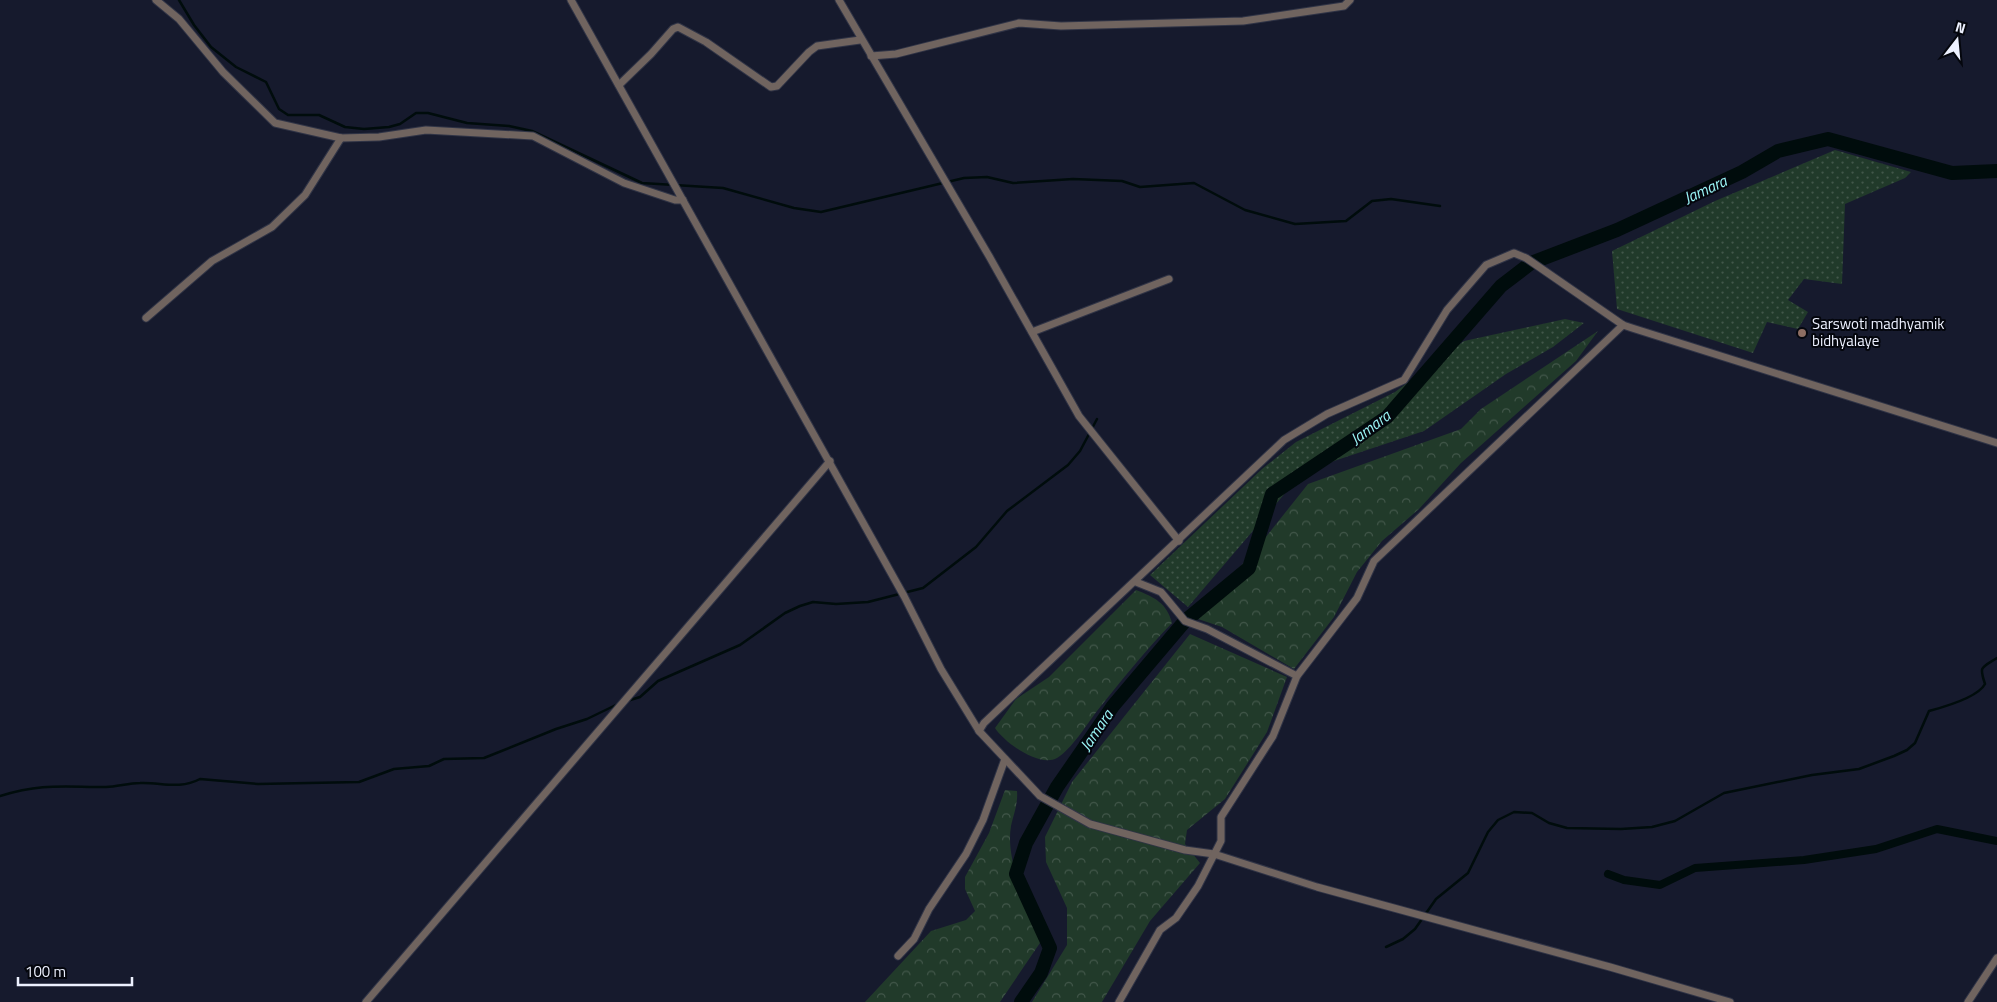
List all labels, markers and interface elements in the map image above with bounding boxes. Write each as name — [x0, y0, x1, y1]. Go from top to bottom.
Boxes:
north arrow — [1932, 15, 1982, 65]
text: N — [1953, 16, 1968, 38]
water label: Jamara — [1679, 168, 1732, 209]
place label: Sarswoti madhyamik bidhyalaye — [1812, 312, 1944, 352]
marker: Sarswoti madhyamik bidhyalaye — [1796, 327, 1808, 339]
water label: Jamara — [1345, 403, 1396, 450]
water label: Jamara — [1073, 704, 1119, 756]
scale bar — [18, 954, 131, 986]
text: 100 m — [25, 960, 66, 983]

